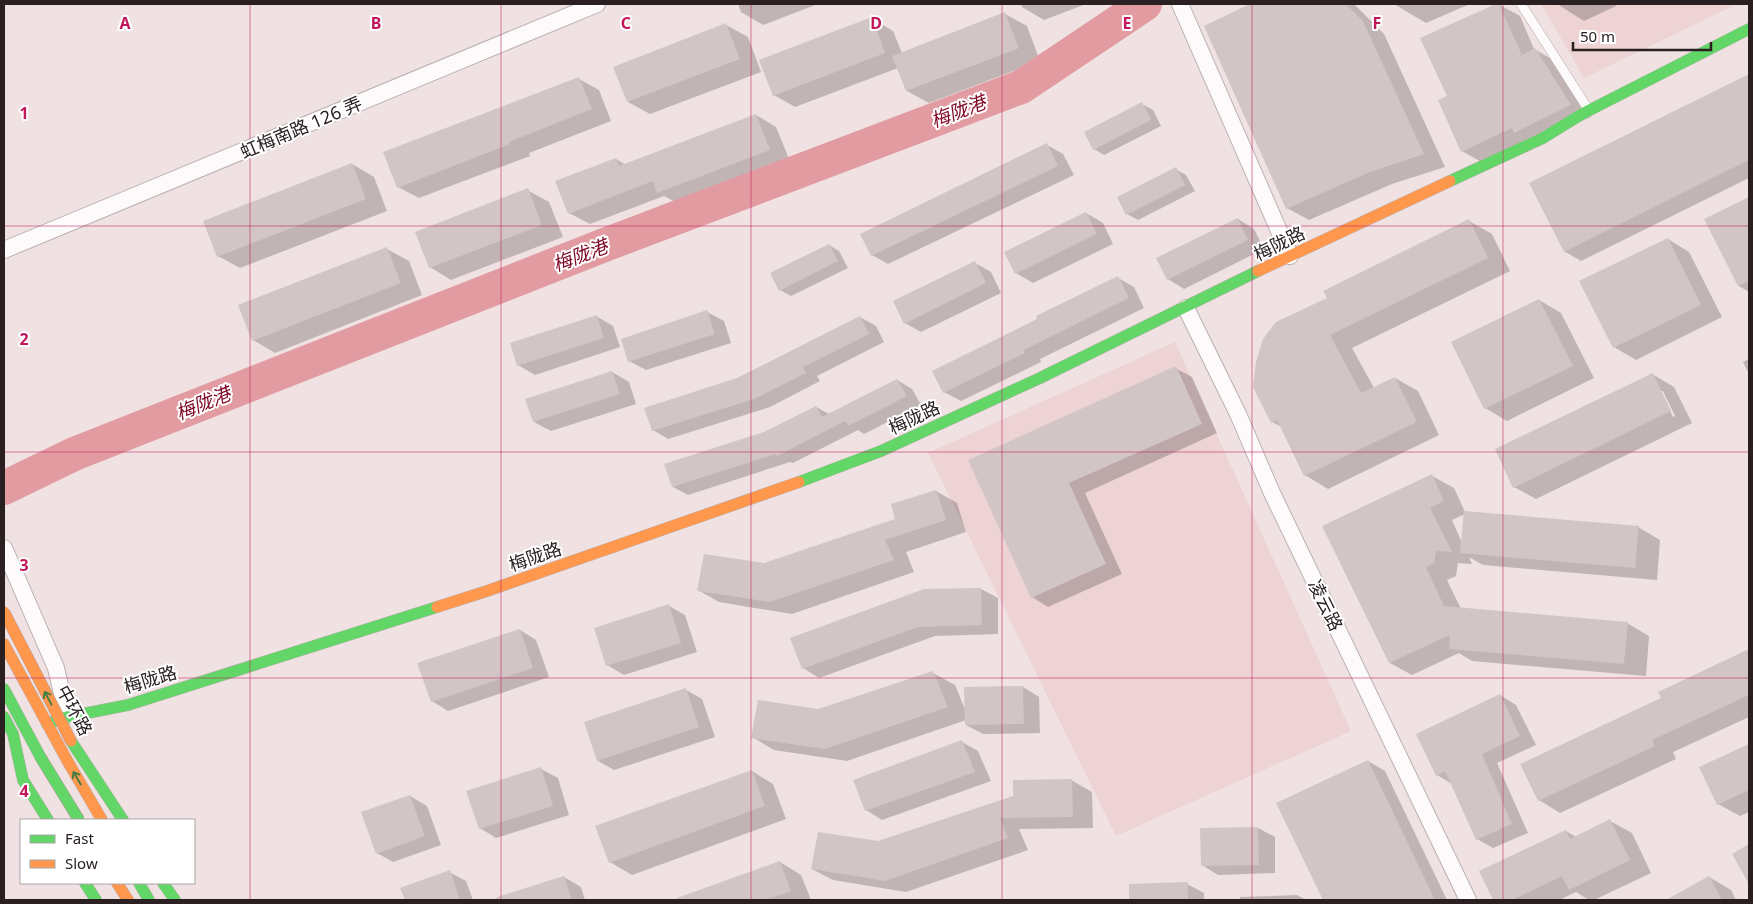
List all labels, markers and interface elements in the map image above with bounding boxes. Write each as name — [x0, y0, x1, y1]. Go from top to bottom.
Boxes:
text: A — [119, 12, 131, 34]
text: B — [371, 12, 381, 34]
text: C — [621, 12, 631, 34]
text: D — [870, 12, 882, 34]
text: E — [1123, 12, 1132, 34]
text: F — [1373, 12, 1381, 34]
scale bar — [1573, 20, 1710, 52]
text: 50 m — [1580, 26, 1615, 46]
water label: 梅陇港 — [927, 88, 992, 133]
street label: 虹梅南路 126 弄 — [236, 91, 366, 163]
text: 1 — [19, 102, 29, 124]
street label: 梅陇路 — [1249, 220, 1309, 266]
water label: 梅陇港 — [549, 232, 614, 277]
text: 2 — [19, 328, 29, 350]
water label: 梅陇港 — [172, 379, 237, 426]
street label: 梅陇路 — [884, 395, 944, 439]
street label: 梅陇路 — [506, 536, 564, 576]
text: 3 — [19, 554, 29, 576]
street label: 凌云路 — [1303, 575, 1349, 635]
street label: 梅陇路 — [121, 660, 179, 698]
street label: 中环路 — [52, 681, 98, 739]
one-way arrow — [43, 690, 53, 705]
one-way arrow — [72, 772, 82, 786]
text: 4 — [19, 780, 29, 802]
legend — [20, 819, 195, 884]
text: Fast — [65, 828, 94, 848]
text: Slow — [65, 853, 98, 873]

